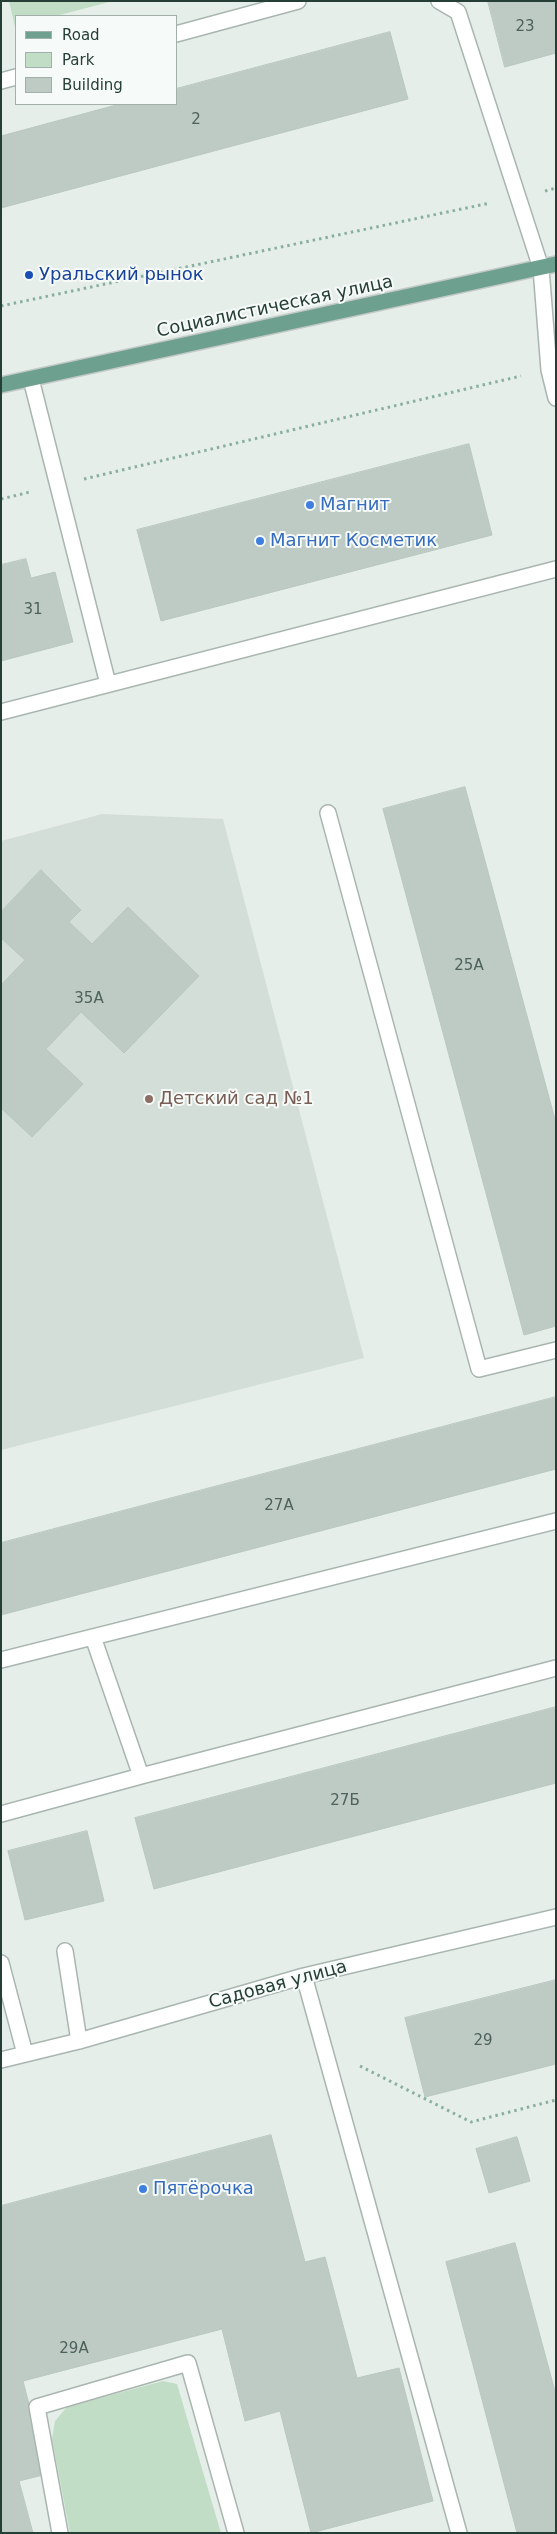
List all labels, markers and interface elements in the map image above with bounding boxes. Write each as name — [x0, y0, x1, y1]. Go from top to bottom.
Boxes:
legend — [15, 15, 178, 105]
house number: 23 — [515, 18, 535, 36]
text: Road — [62, 26, 100, 44]
text: Park — [62, 51, 94, 69]
text: Building — [62, 76, 123, 94]
house number: 2 — [191, 111, 201, 129]
place label: Уральский рынок — [39, 264, 204, 286]
marker: Уральский рынок — [23, 269, 35, 281]
street label: Социалистическая улица — [155, 271, 395, 343]
place label: Магнит — [320, 494, 390, 516]
marker: Магнит — [304, 499, 316, 511]
place label: Магнит Косметик — [270, 530, 437, 552]
marker: Магнит Косметик — [254, 535, 266, 547]
house number: 31 — [23, 601, 43, 619]
house number: 25А — [454, 957, 484, 975]
house number: 35А — [74, 990, 104, 1008]
place label: Детский сад №1 — [159, 1088, 314, 1110]
marker: Детский сад №1 — [143, 1093, 155, 1105]
house number: 27А — [264, 1497, 294, 1515]
house number: 27Б — [330, 1792, 360, 1810]
street label: Садовая улица — [206, 1956, 350, 2014]
house number: 29 — [473, 2032, 493, 2050]
place label: Пятёрочка — [153, 2178, 254, 2200]
marker: Пятёрочка — [137, 2183, 149, 2195]
house number: 29А — [59, 2340, 89, 2358]

